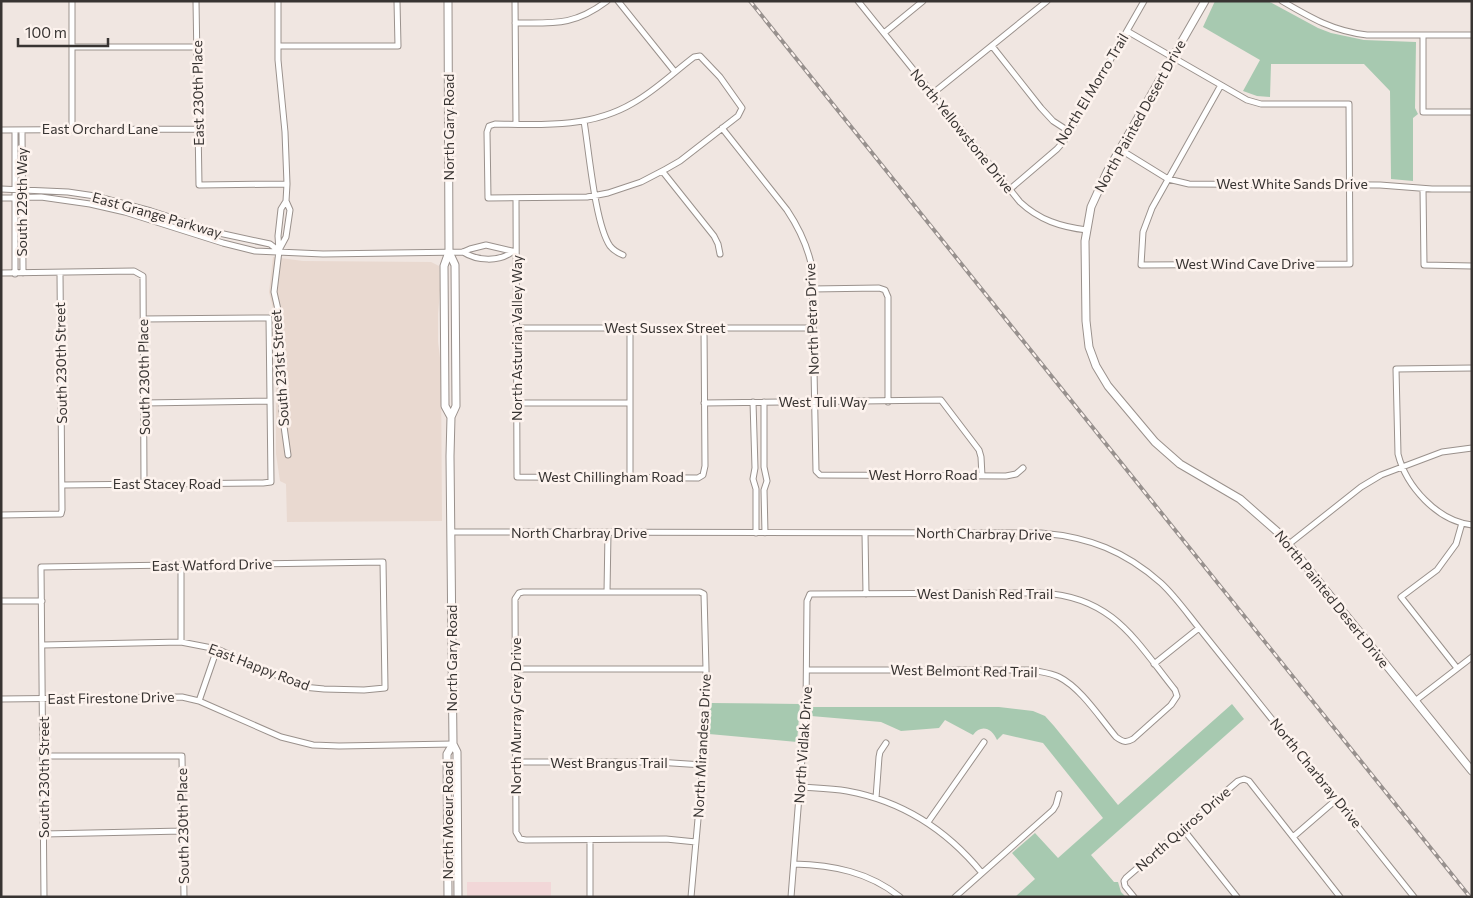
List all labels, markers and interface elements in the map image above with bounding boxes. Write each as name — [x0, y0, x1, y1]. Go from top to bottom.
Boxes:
scale bar — [18, 15, 108, 47]
text: 100 m — [25, 23, 67, 41]
street label: North El Morro Trail — [1052, 30, 1132, 148]
street label: North Painted Desert Drive — [1090, 37, 1189, 195]
street label: East 230th Place — [188, 40, 207, 146]
street label: North Yellowstone Drive — [907, 65, 1018, 196]
street label: North Gary Road — [440, 74, 457, 180]
street label: East Orchard Lane — [42, 120, 158, 137]
street label: South 229th Way — [13, 147, 30, 257]
street label: West White Sands Drive — [1216, 175, 1368, 192]
street label: East Grange Parkway — [91, 188, 224, 241]
street label: North Asturian Valley Way — [508, 255, 525, 421]
street label: West Wind Cave Drive — [1175, 255, 1315, 272]
street label: North Petra Drive — [801, 263, 822, 375]
street label: South 230th Street — [51, 302, 70, 424]
street label: South 231st Street — [267, 309, 292, 427]
street label: South 230th Place — [134, 319, 153, 435]
street label: West Sussex Street — [604, 319, 726, 336]
street label: West Tuli Way — [779, 393, 867, 410]
street label: West Horro Road — [869, 466, 977, 483]
street label: West Chillingham Road — [538, 468, 684, 485]
street label: East Stacey Road — [113, 475, 221, 492]
street label: North Charbray Drive — [511, 524, 647, 541]
street label: North Charbray Drive — [916, 524, 1052, 543]
street label: North Painted Desert Drive — [1272, 527, 1393, 671]
street label: East Watford Drive — [152, 555, 272, 574]
street label: West Danish Red Trail — [917, 585, 1053, 602]
street label: North Gary Road — [443, 605, 460, 711]
street label: North Murray Grey Drive — [507, 638, 524, 794]
street label: East Happy Road — [206, 639, 312, 694]
street label: West Belmont Red Trail — [890, 661, 1038, 680]
street label: North Mirandesa Drive — [689, 673, 714, 819]
street label: North Vidlak Drive — [790, 686, 815, 804]
street label: East Firestone Drive — [47, 688, 175, 707]
street label: North Charbray Drive — [1267, 714, 1366, 831]
street label: South 230th Street — [35, 716, 52, 838]
street label: West Brangus Trail — [550, 754, 668, 771]
street label: North Moeur Road — [439, 761, 456, 879]
street label: South 230th Place — [173, 768, 192, 884]
street label: North Quiros Drive — [1132, 783, 1234, 874]

